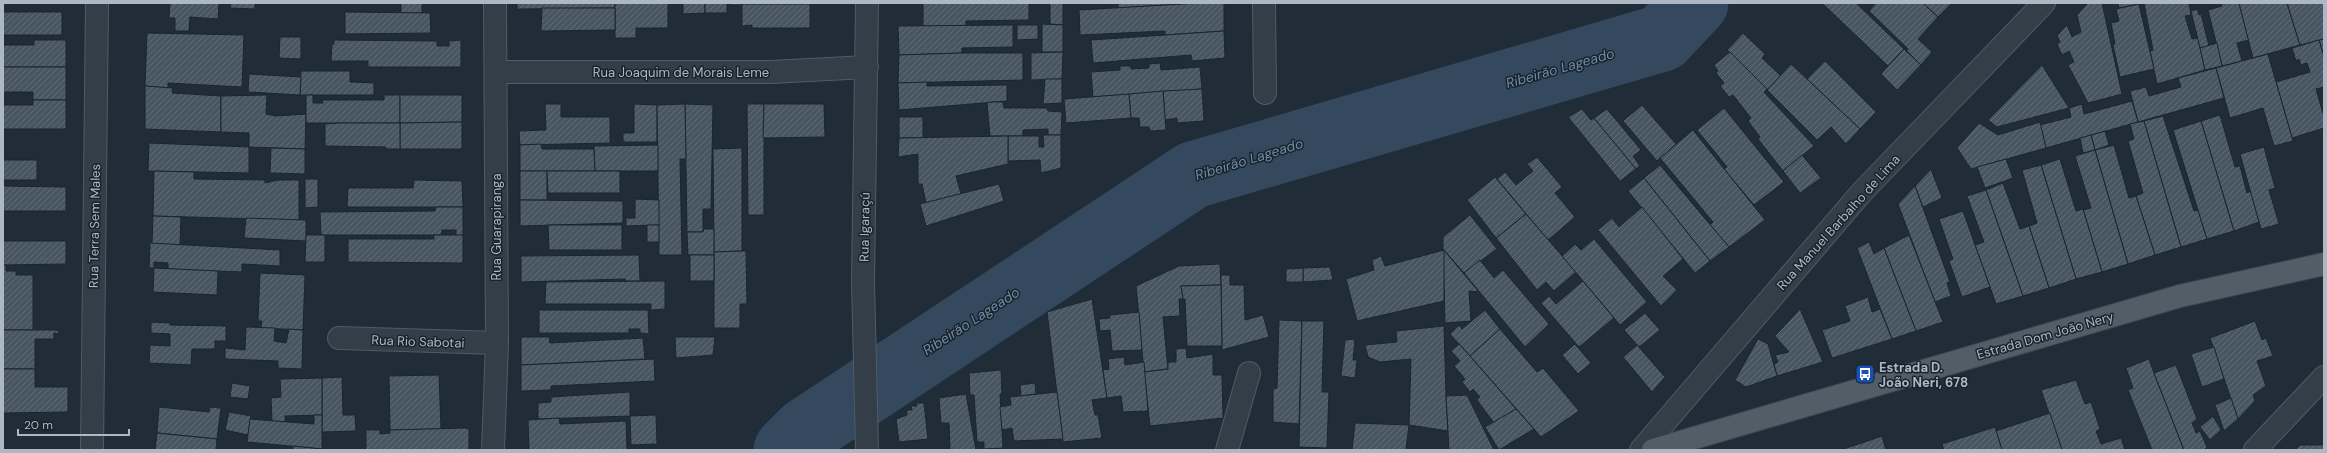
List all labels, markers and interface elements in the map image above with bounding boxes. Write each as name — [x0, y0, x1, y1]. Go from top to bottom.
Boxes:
water label: Ribeirão Lageado — [1504, 44, 1616, 92]
street label: Rua Joaquim de Morais Leme — [593, 64, 769, 81]
water label: Ribeirão Lageado — [1193, 134, 1305, 184]
street label: Rua Manuel Barbalho de Lima — [1773, 151, 1904, 294]
street label: Rua Terra Sem Males — [85, 164, 104, 288]
street label: Rua Guarapiranga — [488, 174, 505, 280]
street label: Rua Igaraçú — [855, 192, 874, 262]
water label: Ribeirão Lageado — [919, 283, 1023, 359]
street label: Estrada Dom João Nery — [1975, 308, 2116, 363]
street label: Rua Rio Sabotai — [371, 331, 465, 352]
place label: Estrada D. João Neri, 678 — [1879, 359, 1968, 391]
bus stop icon: Estrada D. João Neri, 678 — [1854, 363, 1876, 385]
scale bar — [18, 411, 129, 437]
text: 20 m — [24, 417, 53, 433]

